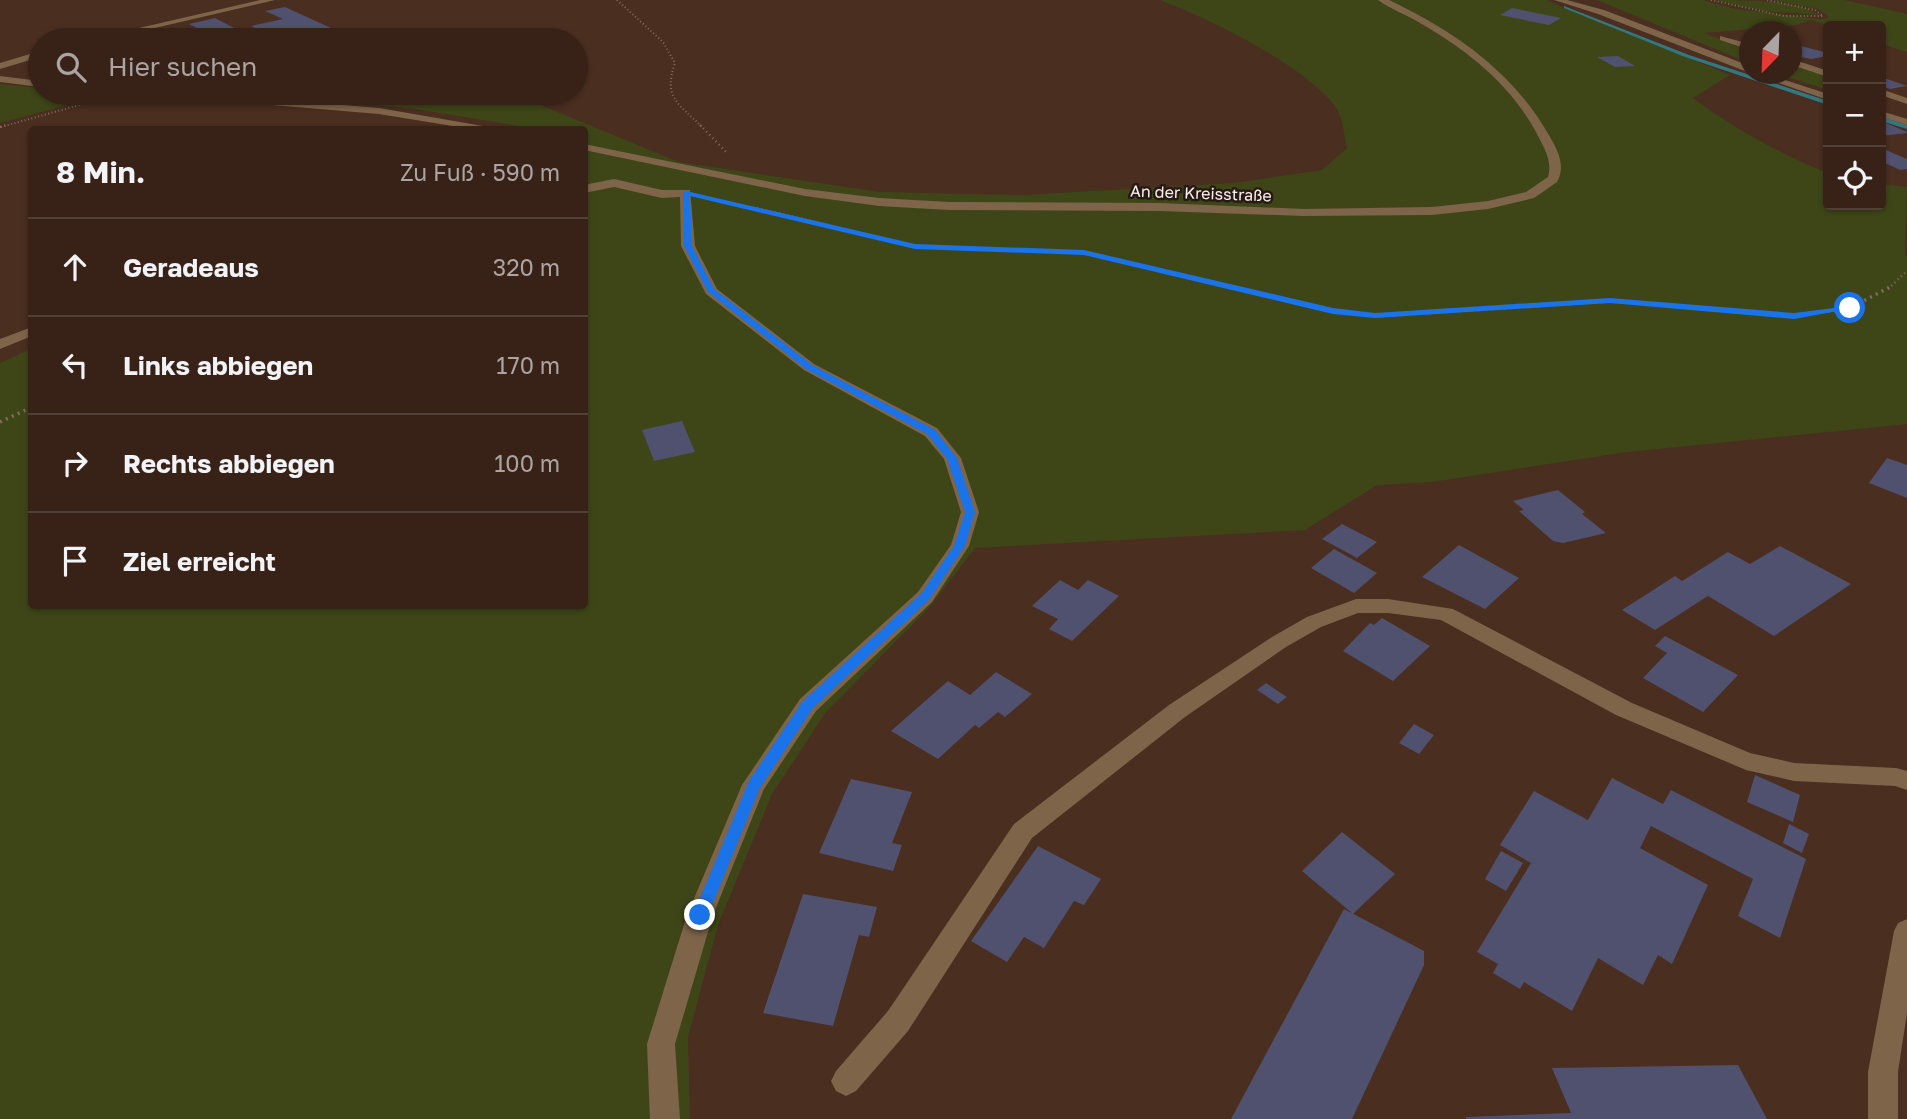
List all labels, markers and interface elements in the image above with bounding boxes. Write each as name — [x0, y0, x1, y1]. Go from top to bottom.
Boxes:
north arrow — [1739, 21, 1802, 84]
map controls — [1823, 21, 1886, 210]
button: + — [1823, 21, 1886, 84]
search box — [28, 28, 588, 105]
icon: search — [52, 48, 90, 86]
text: Hier suchen — [108, 51, 257, 82]
button: − — [1823, 84, 1886, 147]
button: locate — [1823, 147, 1886, 210]
text: 8 Min. — [56, 154, 145, 190]
text: Zu Fuß · 590 m — [400, 158, 560, 186]
street label: An der Kreisstraße — [1130, 181, 1272, 205]
icon: ahead — [56, 248, 94, 286]
text: Geradeaus — [123, 252, 259, 283]
text: 320 m — [493, 253, 560, 281]
route start — [1834, 292, 1865, 323]
icon: left — [56, 346, 94, 384]
text: Links abbiegen — [123, 350, 313, 381]
text: 170 m — [496, 351, 560, 379]
icon: right — [56, 444, 94, 482]
text: Rechts abbiegen — [123, 448, 335, 479]
text: 100 m — [494, 449, 560, 477]
icon: arrive — [56, 542, 94, 580]
text: Ziel erreicht — [123, 546, 276, 577]
route end — [684, 899, 715, 930]

